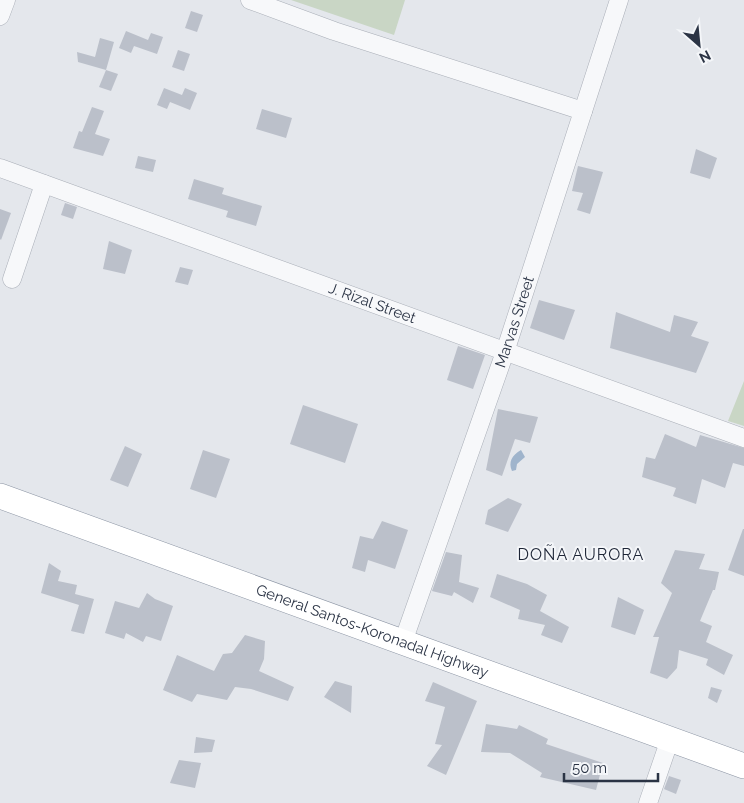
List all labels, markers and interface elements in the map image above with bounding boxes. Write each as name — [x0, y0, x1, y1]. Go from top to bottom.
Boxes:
north arrow — [674, 20, 724, 70]
text: N — [697, 47, 713, 66]
street label: Marvas Street — [491, 274, 538, 370]
street label: J. Rizal Street — [326, 279, 418, 327]
district label: DOÑA AURORA — [518, 544, 644, 564]
street label: General Santos-Koronadal Highway — [254, 581, 491, 681]
scale bar — [564, 750, 658, 782]
text: 50 m — [572, 759, 607, 777]

